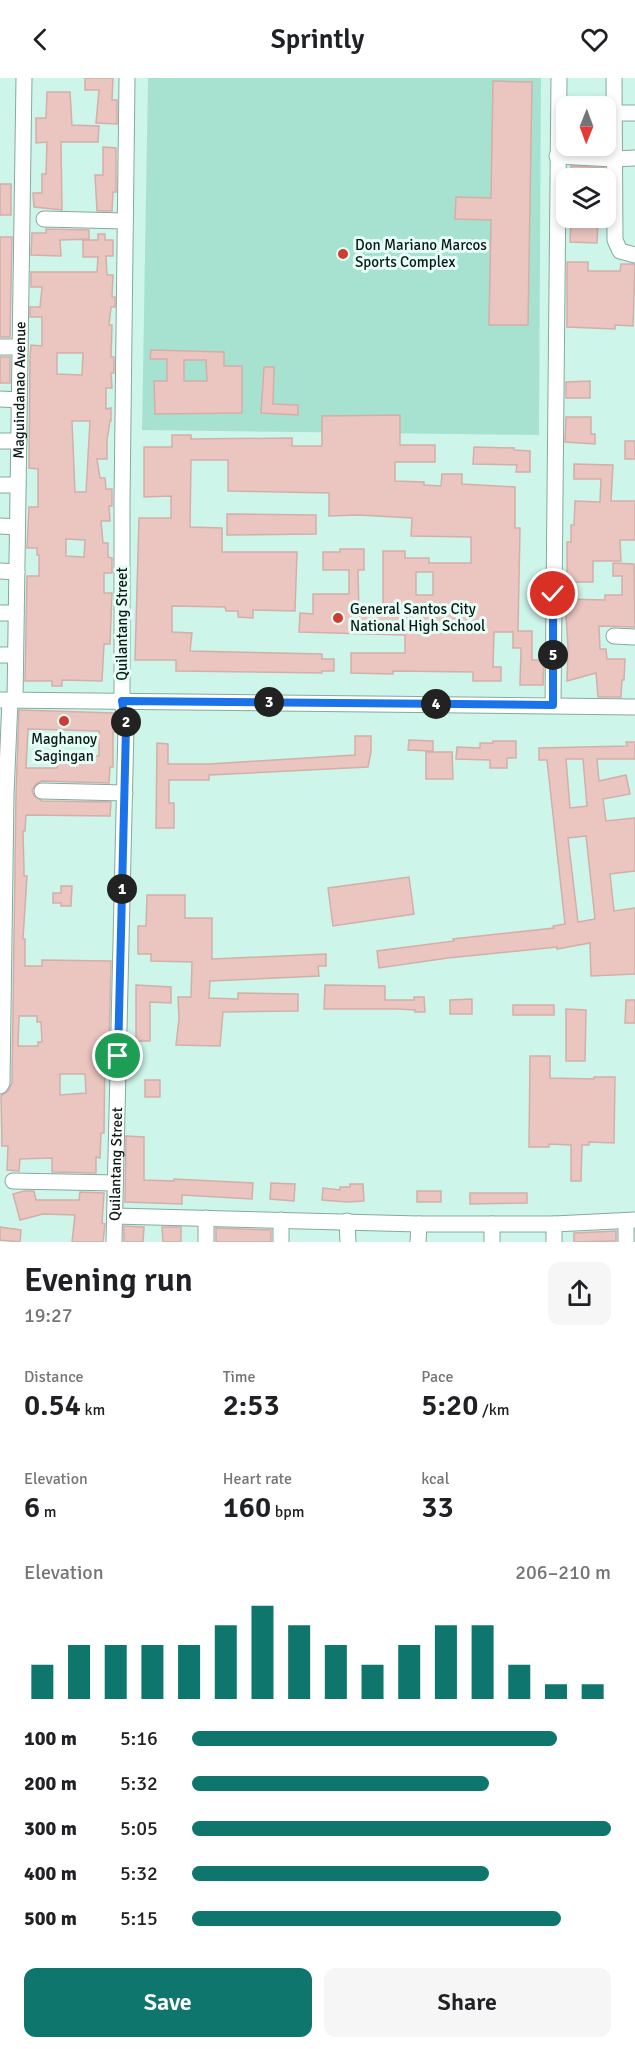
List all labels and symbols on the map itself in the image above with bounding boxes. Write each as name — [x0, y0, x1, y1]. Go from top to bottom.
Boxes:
north arrow — [556, 96, 616, 156]
place label: Don Mariano Marcos Sports Complex — [355, 236, 487, 271]
marker: Don Mariano Marcos Sports Complex — [336, 247, 350, 261]
street label: Maguindanao Avenue — [9, 321, 29, 459]
street label: Quilantang Street — [113, 567, 131, 681]
pin — [527, 568, 578, 619]
place label: General Santos City National High School — [350, 600, 486, 635]
marker: General Santos City National High School — [331, 611, 345, 625]
pin: 5 — [538, 640, 568, 670]
pin: 3 — [254, 687, 284, 717]
pin: 4 — [421, 689, 451, 719]
pin: 2 — [111, 707, 141, 737]
marker: Maghanoy Sagingan — [57, 714, 71, 728]
place label: Maghanoy Sagingan — [31, 730, 97, 765]
pin: 1 — [107, 874, 137, 904]
pin — [92, 1030, 143, 1081]
street label: Quilantang Street — [105, 1107, 126, 1221]

